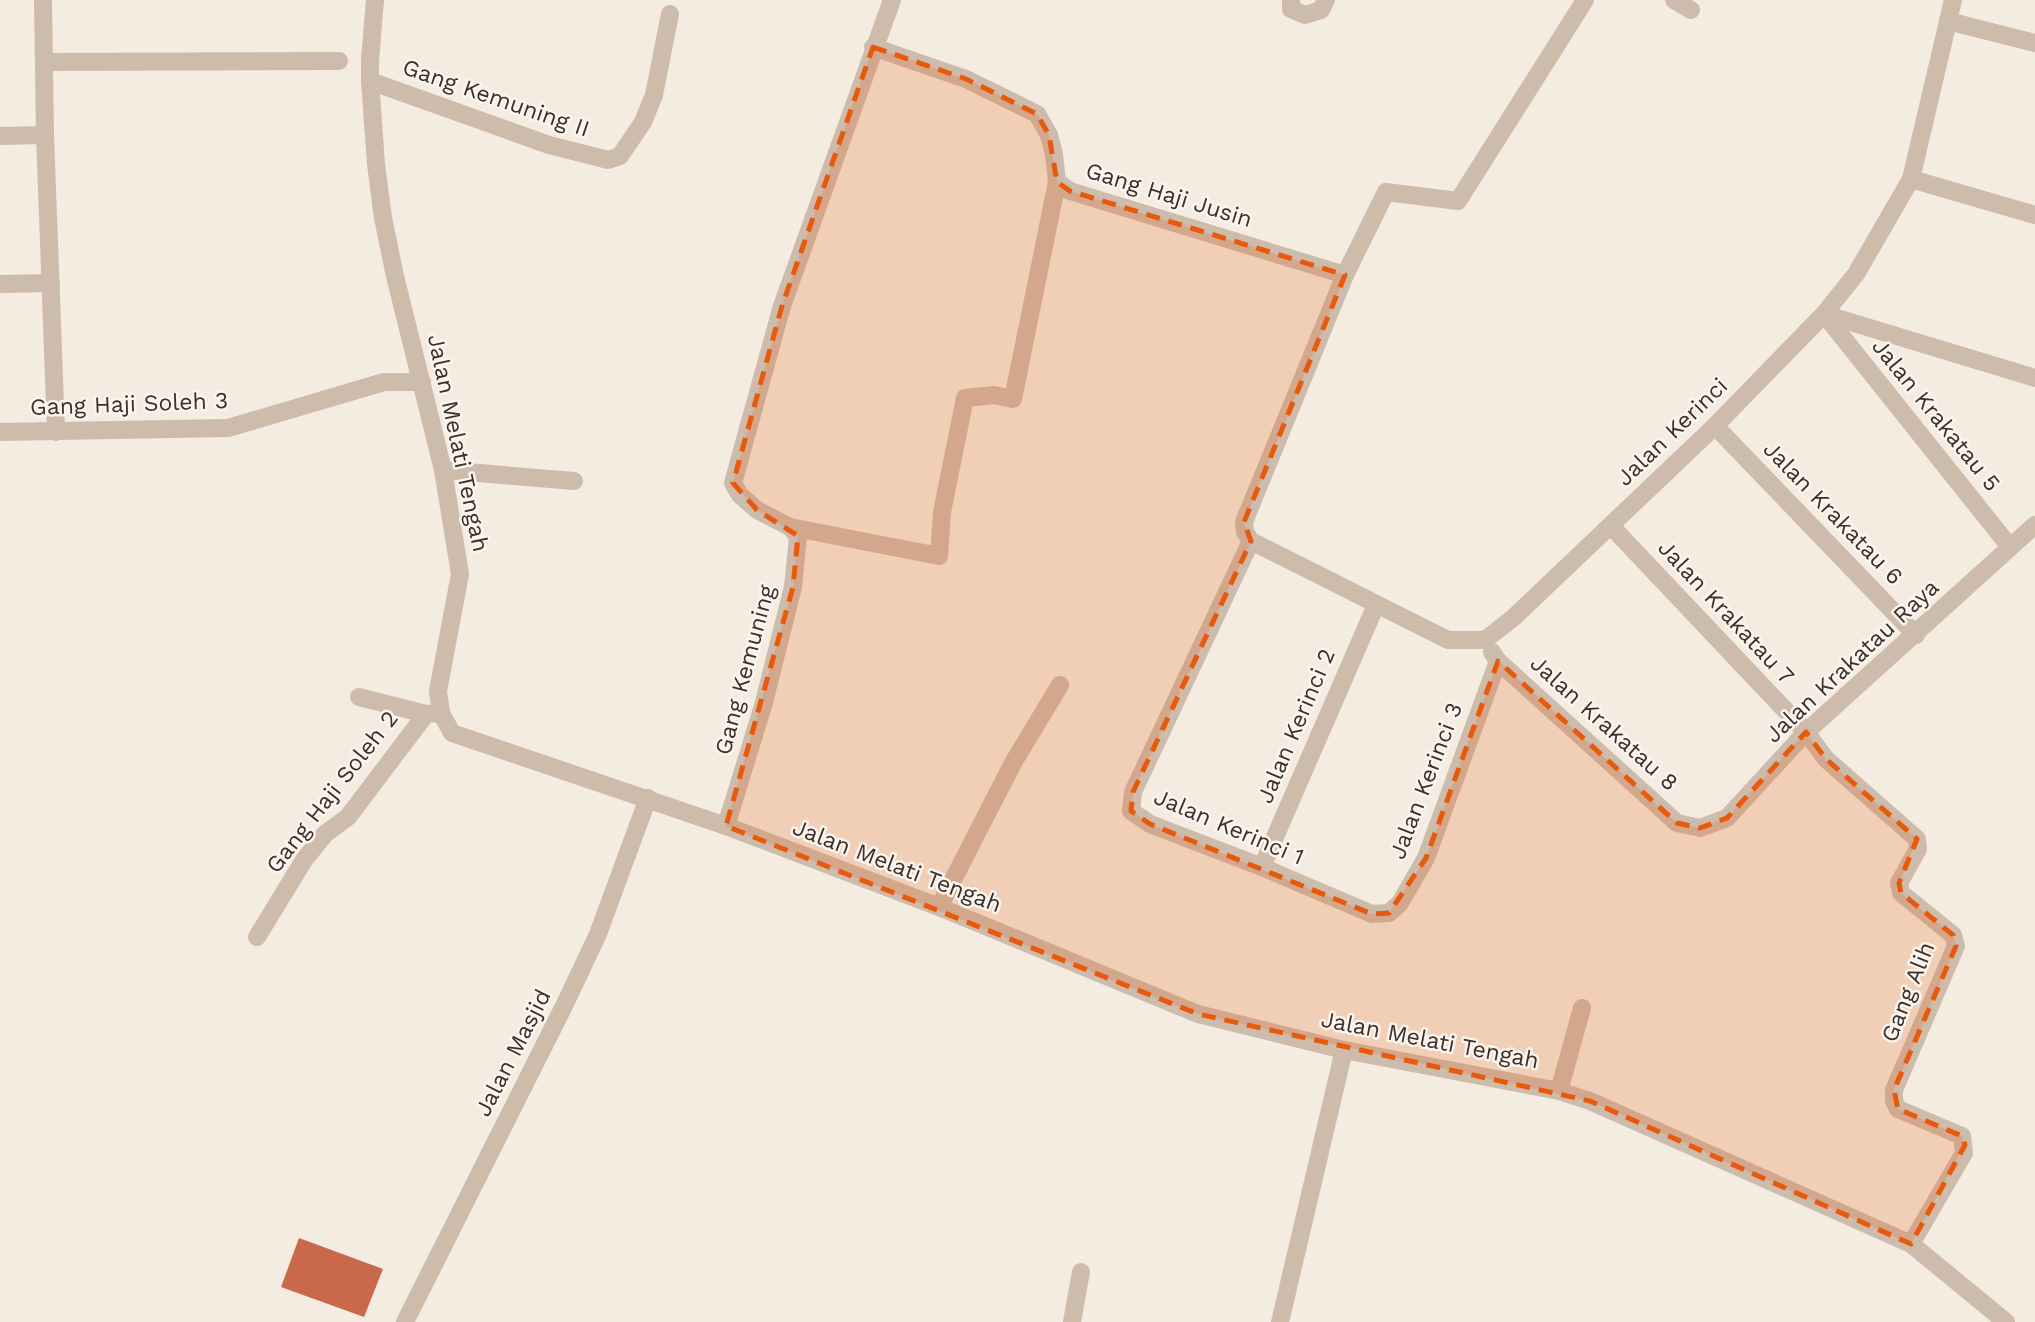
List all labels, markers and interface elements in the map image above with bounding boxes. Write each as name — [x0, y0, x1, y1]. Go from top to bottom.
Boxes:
street label: Gang Kemuning II — [399, 53, 593, 143]
street label: Gang Haji Jusin — [1082, 157, 1256, 233]
street label: Jalan Melati Tengah — [422, 332, 494, 554]
street label: Jalan Krakatau 5 — [1866, 333, 2006, 497]
street label: Jalan Kerinci — [1611, 372, 1733, 492]
street label: Gang Haji Soleh 3 — [30, 387, 228, 421]
street label: Jalan Krakatau 6 — [1758, 436, 1908, 590]
street label: Jalan Krakatau 7 — [1652, 534, 1800, 690]
street label: Jalan Krakatau Raya — [1760, 574, 1944, 748]
street label: Gang Kemuning — [709, 582, 781, 758]
street label: Jalan Kerinci 2 — [1251, 645, 1341, 807]
street label: Jalan Krakatau 8 — [1525, 650, 1683, 796]
street label: Jalan Kerinci 3 — [1384, 699, 1468, 863]
street label: Gang Haji Soleh 2 — [260, 706, 404, 878]
street label: Jalan Kerinci 1 — [1150, 783, 1308, 871]
street label: Jalan Melati Tengah — [789, 814, 1005, 918]
street label: Gang Alih — [1876, 938, 1940, 1046]
street label: Jalan Masjid — [469, 985, 557, 1121]
street label: Jalan Melati Tengah — [1319, 1006, 1541, 1074]

